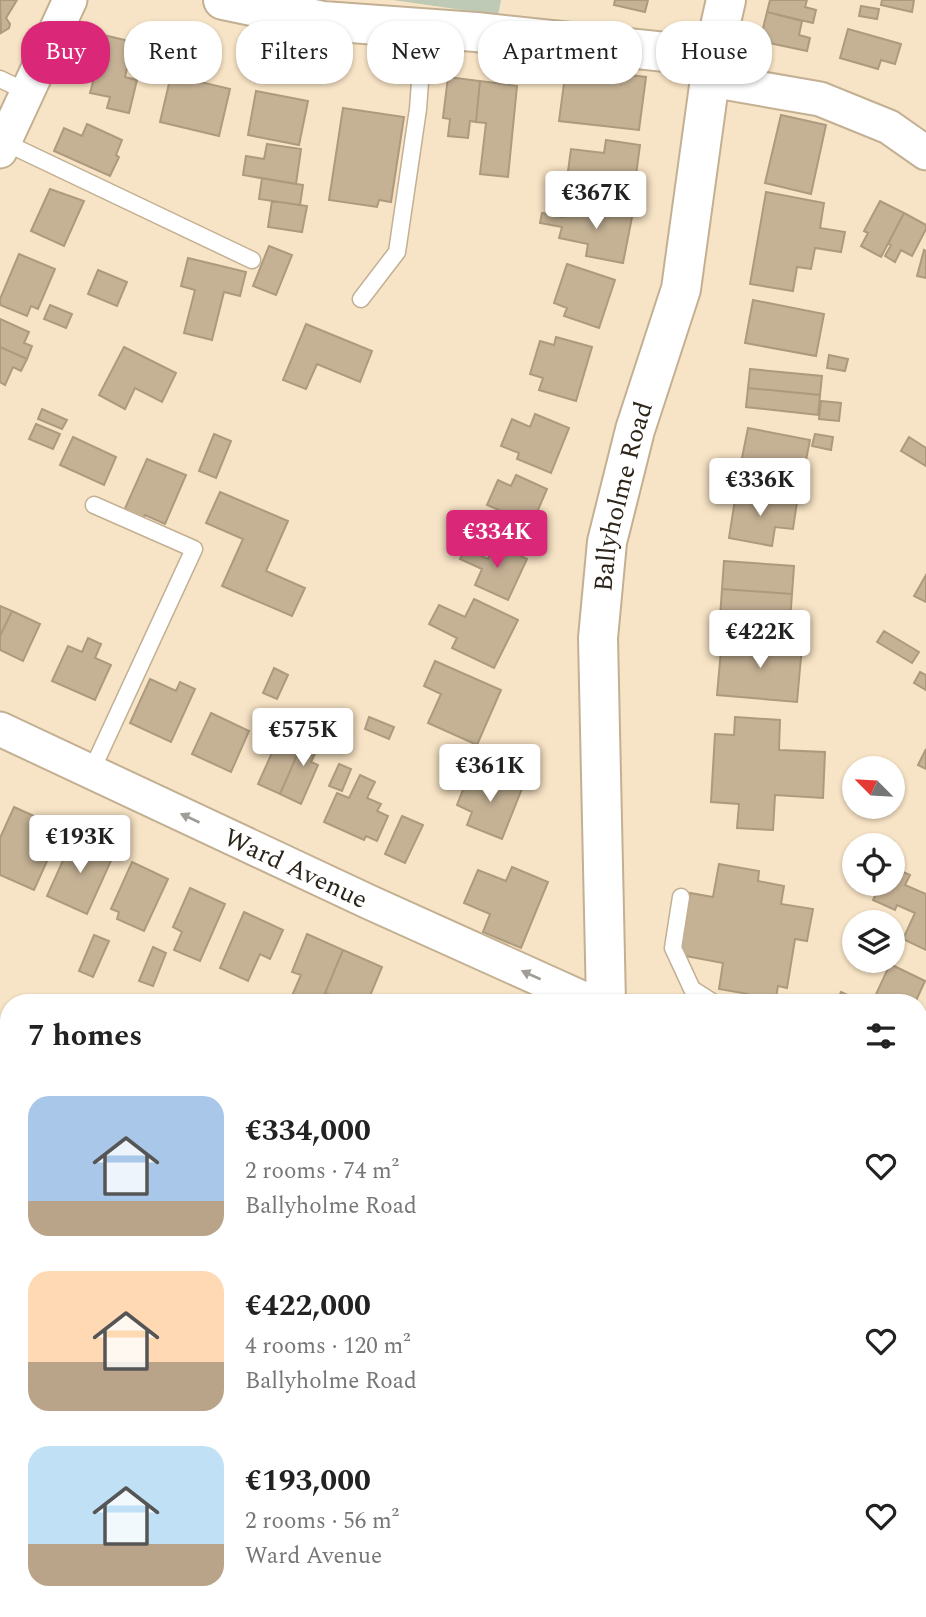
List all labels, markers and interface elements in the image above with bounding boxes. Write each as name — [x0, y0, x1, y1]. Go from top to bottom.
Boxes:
chip: Buy — [21, 21, 110, 84]
chip: Rent — [124, 21, 222, 84]
chip: Filters — [236, 21, 353, 84]
chip: New — [367, 21, 464, 84]
chip: Apartment — [478, 21, 642, 84]
chip: House — [656, 21, 772, 84]
pin: €367K — [547, 172, 645, 231]
text: €367K — [561, 176, 631, 211]
street label: Ballyholme Road — [583, 396, 664, 593]
pin: €336K — [711, 458, 809, 518]
text: €336K — [725, 463, 795, 498]
pin: €334K — [448, 510, 546, 570]
text: €334K — [462, 515, 532, 550]
pin: €422K — [711, 610, 809, 670]
text: €422K — [725, 615, 795, 650]
pin: €575K — [254, 708, 352, 768]
text: €575K — [268, 713, 338, 748]
pin: €361K — [441, 744, 539, 804]
text: €361K — [455, 749, 525, 784]
north arrow — [842, 756, 905, 819]
map controls — [842, 756, 905, 973]
one-way arrow — [180, 813, 200, 824]
pin: €193K — [31, 816, 129, 875]
street label: Ward Avenue — [217, 818, 374, 920]
text: €193K — [45, 820, 115, 855]
button: locate — [842, 833, 905, 896]
button: layers — [842, 910, 905, 973]
one-way arrow — [520, 969, 541, 980]
text: 7 homes — [28, 1013, 142, 1059]
icon: filters — [862, 1017, 900, 1055]
text: €334,000 — [245, 1108, 371, 1154]
icon: home — [84, 1124, 168, 1208]
icon: heart — [862, 1147, 900, 1185]
text: 2 rooms · 74 m² — [245, 1154, 399, 1189]
text: Ballyholme Road — [245, 1189, 417, 1224]
text: €422,000 — [245, 1283, 371, 1329]
icon: home — [84, 1299, 168, 1383]
icon: heart — [862, 1322, 900, 1360]
text: 4 rooms · 120 m² — [245, 1329, 411, 1364]
text: Ballyholme Road — [245, 1364, 417, 1399]
text: €193,000 — [245, 1458, 371, 1504]
icon: home — [84, 1474, 168, 1558]
icon: heart — [862, 1497, 900, 1535]
text: 2 rooms · 56 m² — [245, 1504, 399, 1539]
text: Ward Avenue — [245, 1539, 382, 1574]

